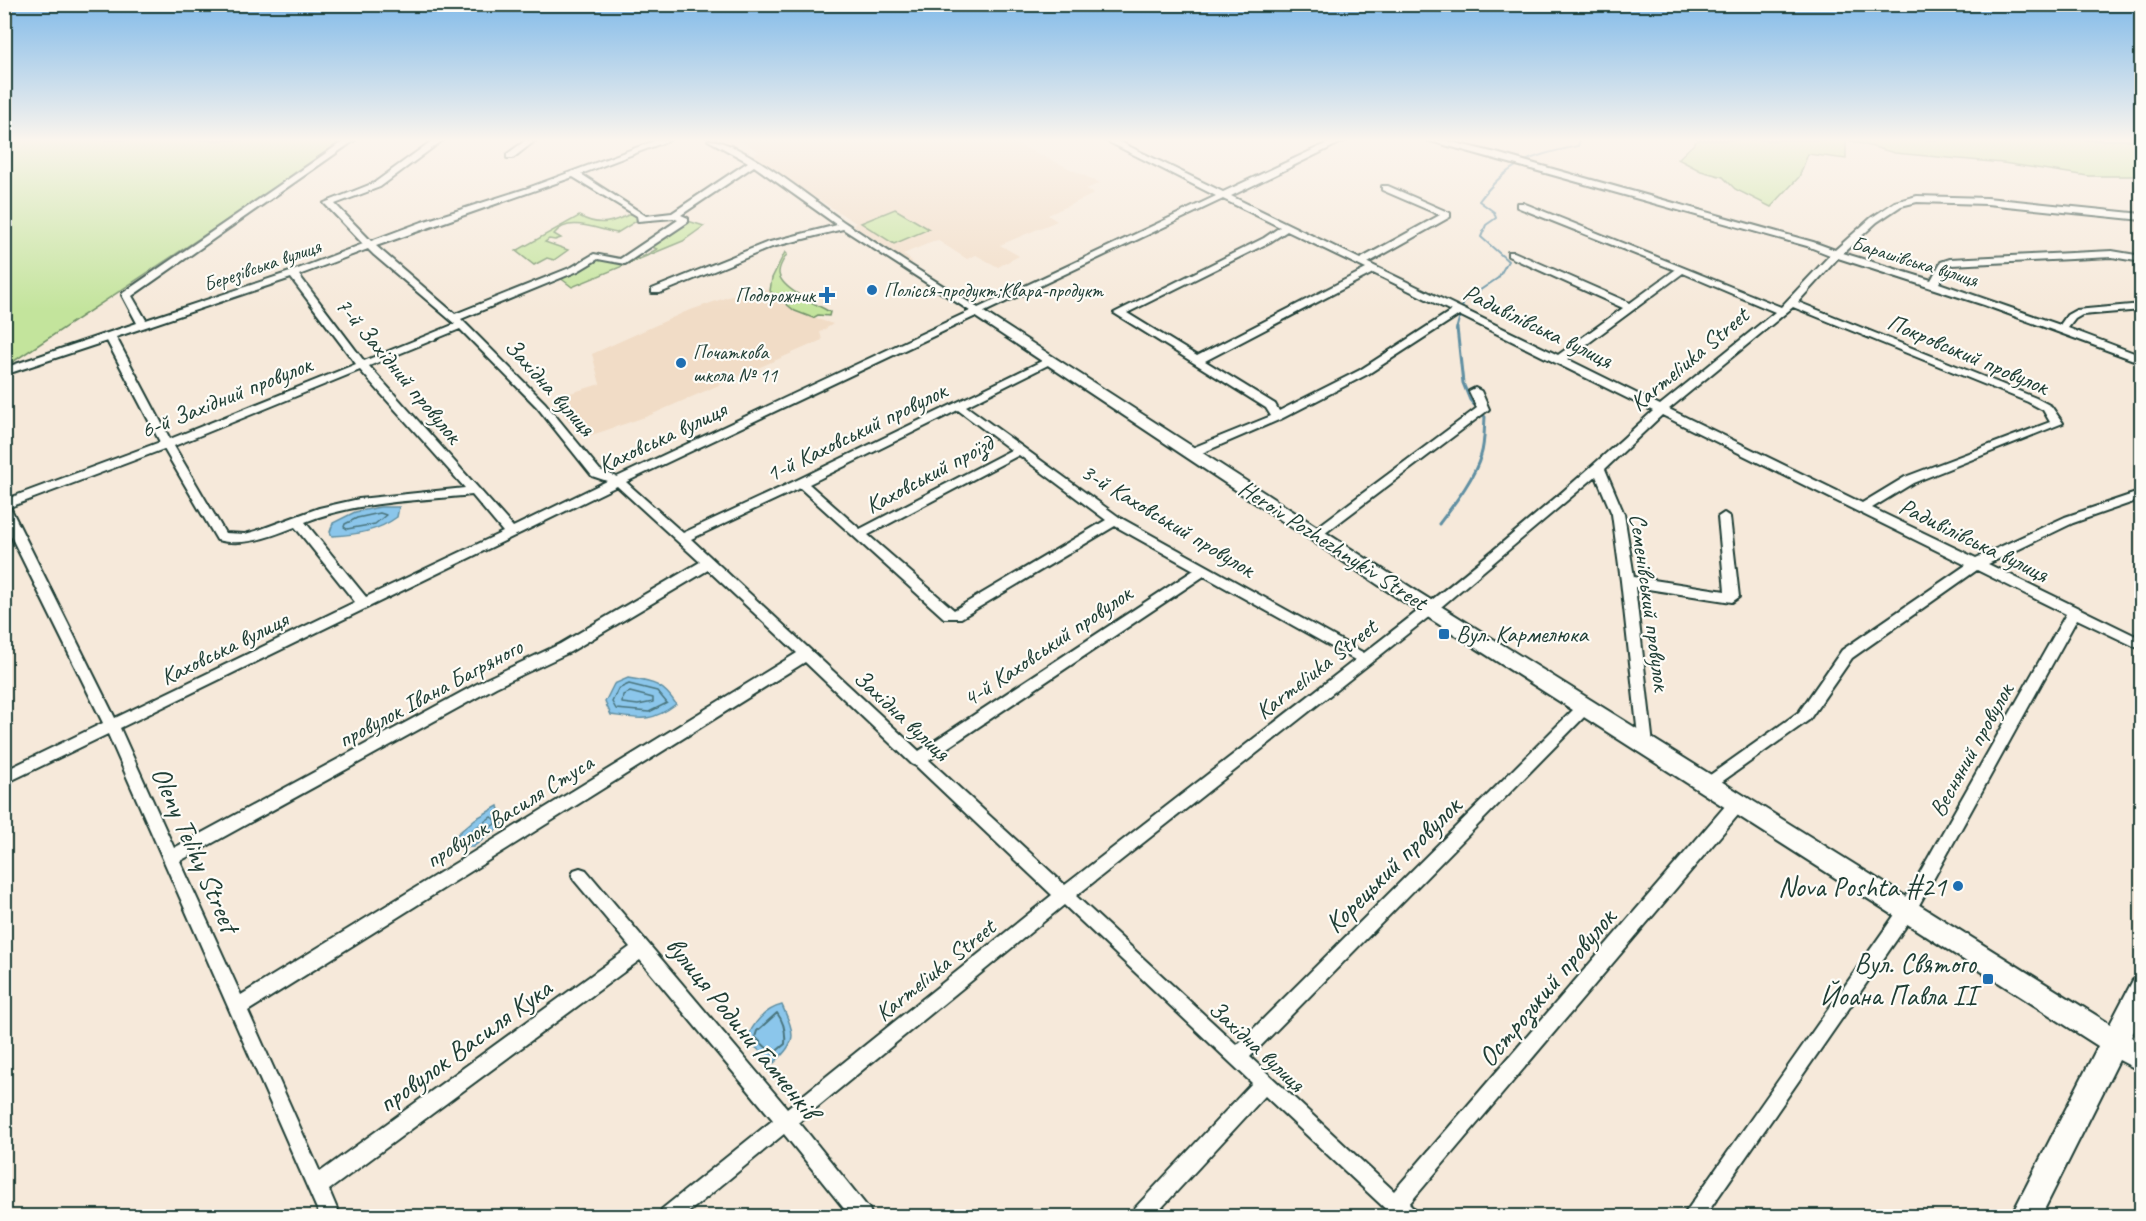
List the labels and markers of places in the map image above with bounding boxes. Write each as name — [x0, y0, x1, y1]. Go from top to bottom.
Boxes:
place label: Полісся-продукт;Квара-продукт — [884, 278, 1105, 303]
place label: Подорожник — [736, 283, 817, 308]
marker: Полісся-продукт;Квара-продукт — [865, 283, 879, 297]
marker: Подорожник — [820, 288, 834, 302]
place label: Початкова школа № 11 — [693, 340, 778, 388]
marker: Початкова школа № 11 — [674, 356, 688, 370]
place label: Вул. Кармелюка — [1456, 619, 1590, 649]
marker: Вул. Кармелюка — [1437, 627, 1451, 641]
place label: Nova Poshta #21 — [1778, 869, 1947, 904]
marker: Nova Poshta #21 — [1951, 879, 1965, 893]
place label: Вул. Святого Йоана Павла ІІ — [1820, 946, 1982, 1013]
marker: Вул. Святого Йоана Павла ІІ — [1981, 972, 1995, 986]

